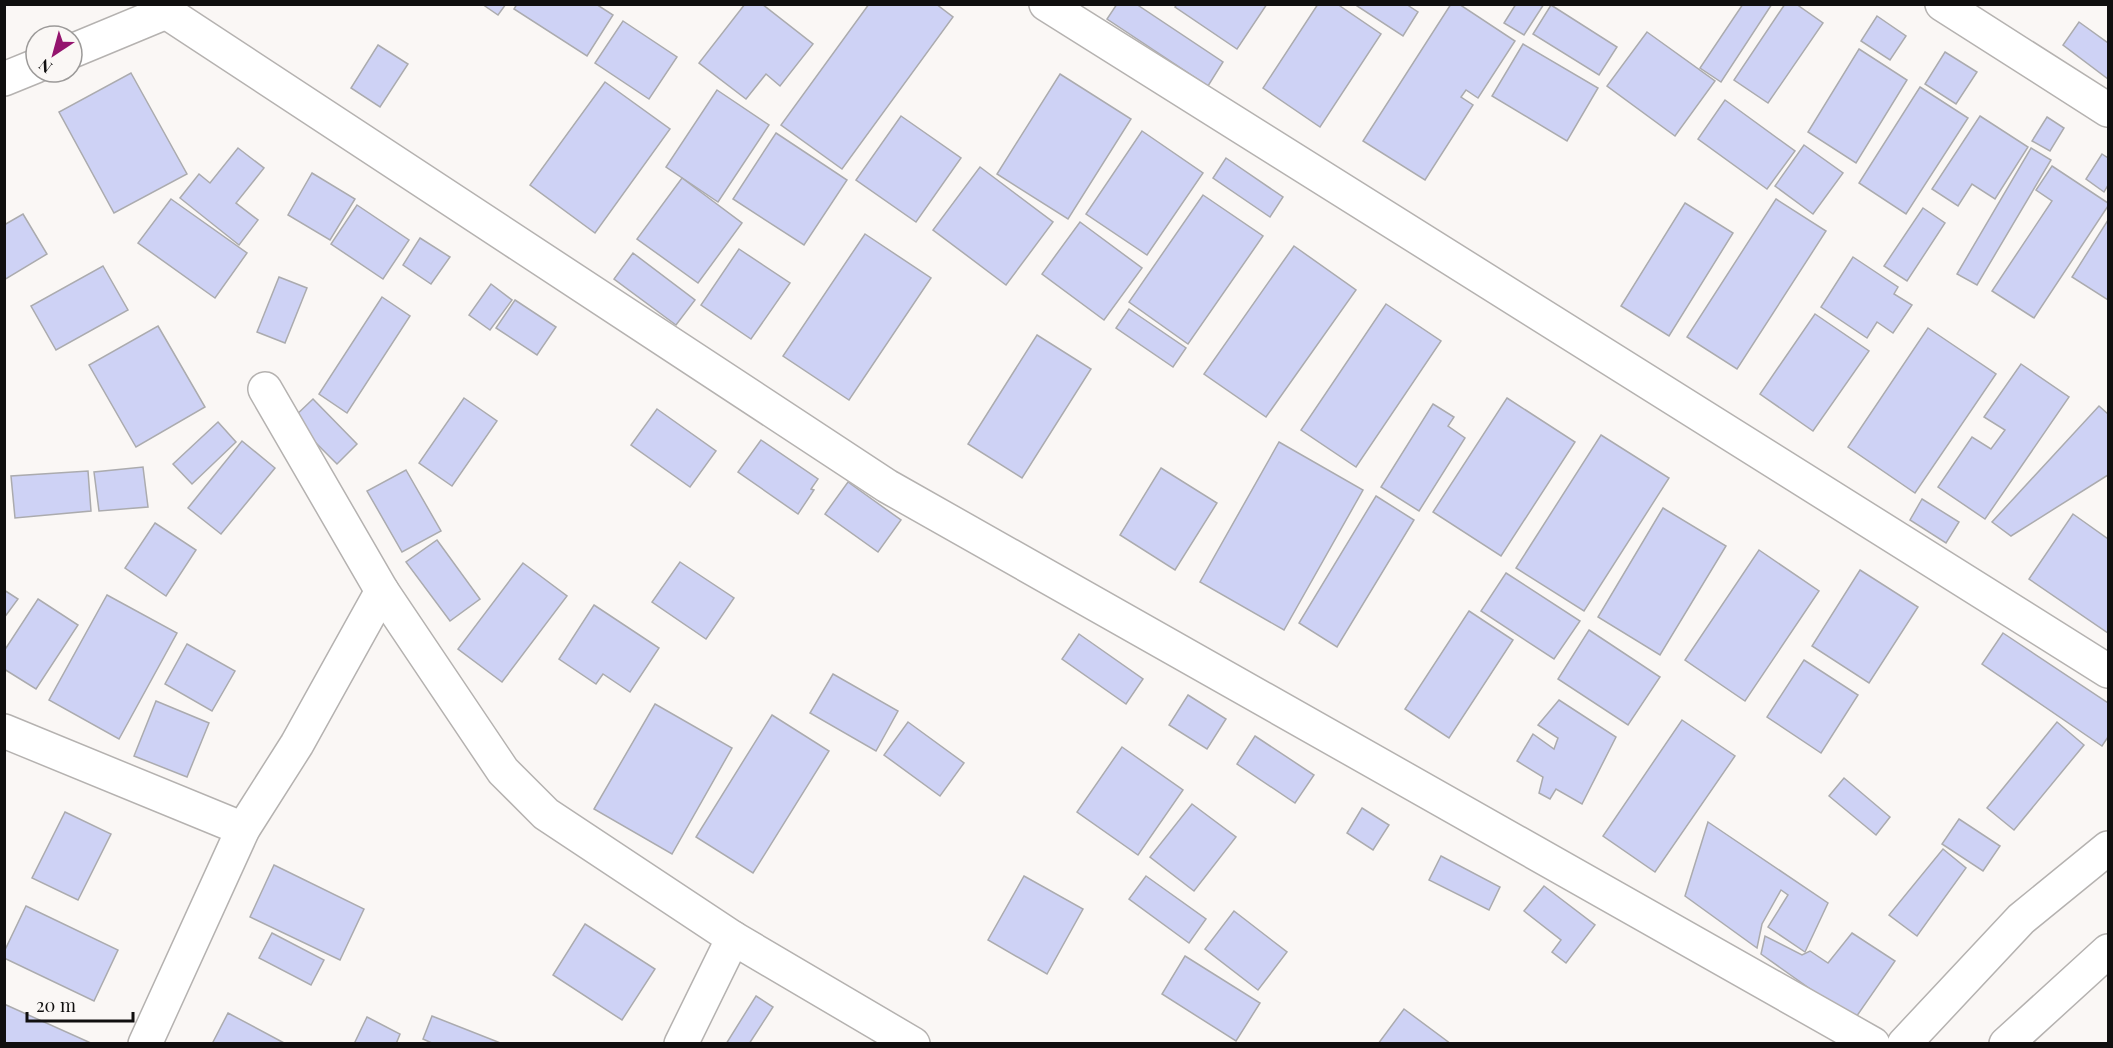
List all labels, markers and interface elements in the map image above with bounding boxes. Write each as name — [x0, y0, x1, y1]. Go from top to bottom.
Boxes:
north arrow — [24, 24, 84, 84]
text: N — [34, 54, 56, 78]
scale bar — [27, 985, 134, 1023]
text: 20 m — [36, 993, 76, 1017]

